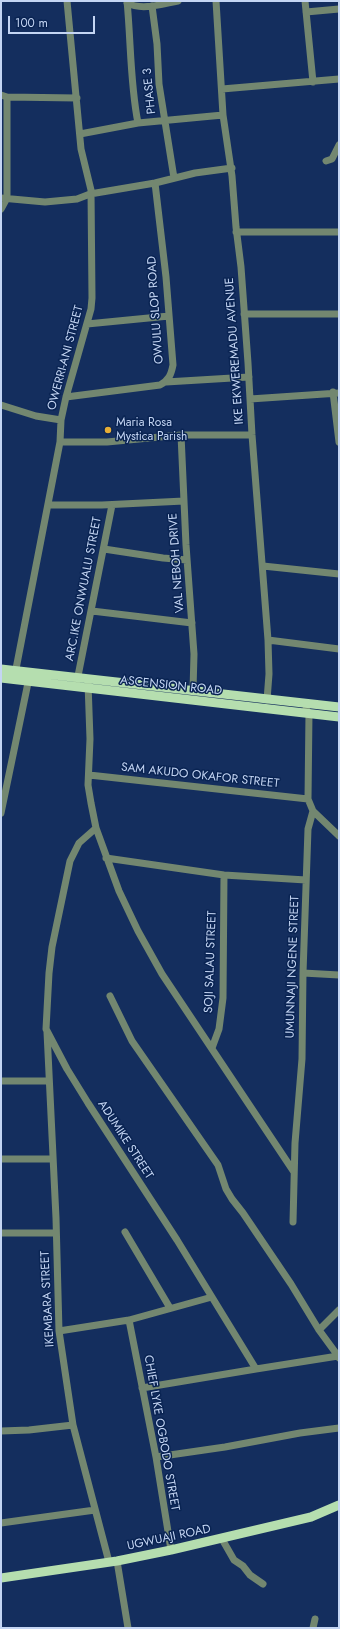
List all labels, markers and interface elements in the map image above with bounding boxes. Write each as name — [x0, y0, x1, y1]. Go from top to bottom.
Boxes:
scale bar — [10, 8, 97, 34]
text: 100 m — [15, 14, 48, 32]
street label: PHASE 3 — [140, 67, 160, 115]
street label: OWULU SLOP ROAD — [145, 256, 167, 364]
street label: IKE EKWEREMADU AVENUE — [223, 277, 247, 425]
street label: OWERRI-ANI STREET — [45, 304, 87, 412]
place label: Maria Rosa Mystica Parish — [116, 416, 187, 444]
marker: Maria Rosa Mystica Parish — [103, 425, 113, 435]
street label: VAL NEBOH DRIVE — [166, 513, 188, 613]
street label: ARC.IKE ONWUALU STREET — [63, 516, 105, 662]
street label: ASCENSION ROAD — [119, 673, 223, 699]
street label: SAM AKUDO OKAFOR STREET — [120, 761, 280, 791]
street label: UMUNNAJI NGENE STREET — [283, 895, 303, 1039]
street label: SOJI SALAU STREET — [202, 911, 220, 1013]
street label: ADUMIKE STREET — [94, 1098, 156, 1182]
street label: IKEMBARA STREET — [38, 1251, 58, 1347]
street label: CHIEF LYKE OGBODO STREET — [140, 1354, 182, 1512]
street label: UGWUAJI ROAD — [126, 1522, 212, 1554]

